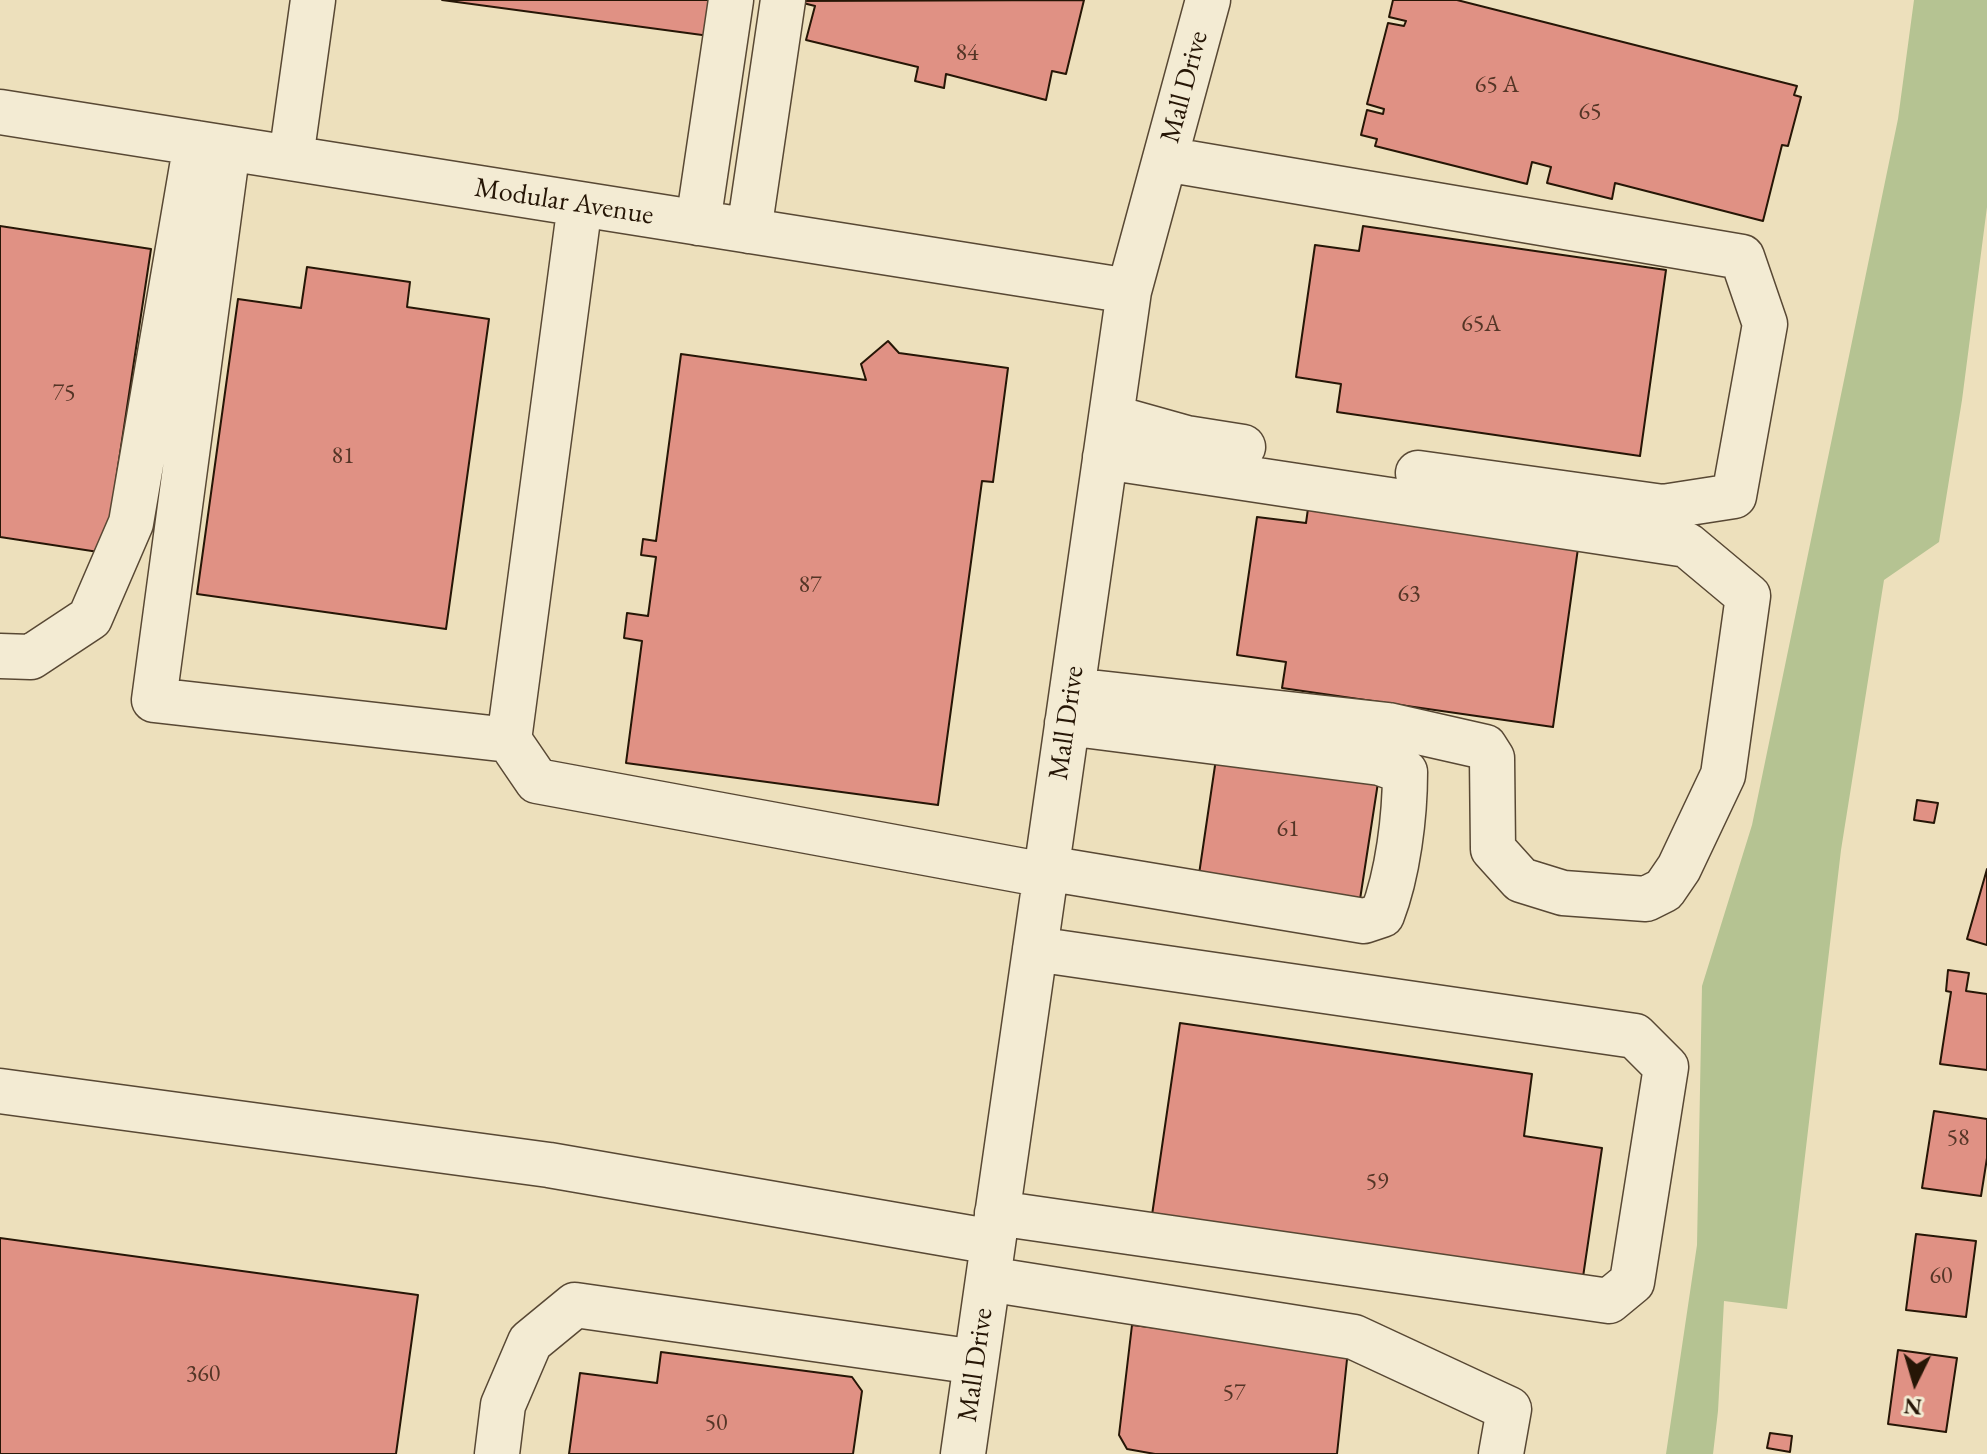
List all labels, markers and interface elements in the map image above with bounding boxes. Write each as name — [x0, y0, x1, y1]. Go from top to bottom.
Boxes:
street label: Mall Drive — [1154, 27, 1216, 147]
house number: 84 — [955, 39, 979, 67]
house number: 65 A — [1475, 71, 1519, 99]
house number: 65 — [1578, 98, 1602, 126]
street label: Modular Avenue — [472, 171, 656, 233]
house number: 65A — [1461, 310, 1501, 338]
house number: 75 — [52, 379, 76, 407]
house number: 81 — [331, 442, 355, 470]
house number: 87 — [798, 571, 822, 599]
house number: 63 — [1397, 580, 1421, 608]
street label: Mall Drive — [1042, 664, 1092, 782]
house number: 61 — [1276, 815, 1300, 843]
house number: 58 — [1946, 1124, 1970, 1152]
house number: 59 — [1365, 1168, 1389, 1196]
house number: 60 — [1929, 1262, 1953, 1290]
street label: Mall Drive — [951, 1306, 1001, 1424]
north arrow — [1875, 1342, 1955, 1422]
house number: 360 — [186, 1360, 220, 1388]
house number: 57 — [1222, 1379, 1246, 1407]
text: N — [1903, 1391, 1923, 1422]
house number: 50 — [704, 1409, 728, 1437]

